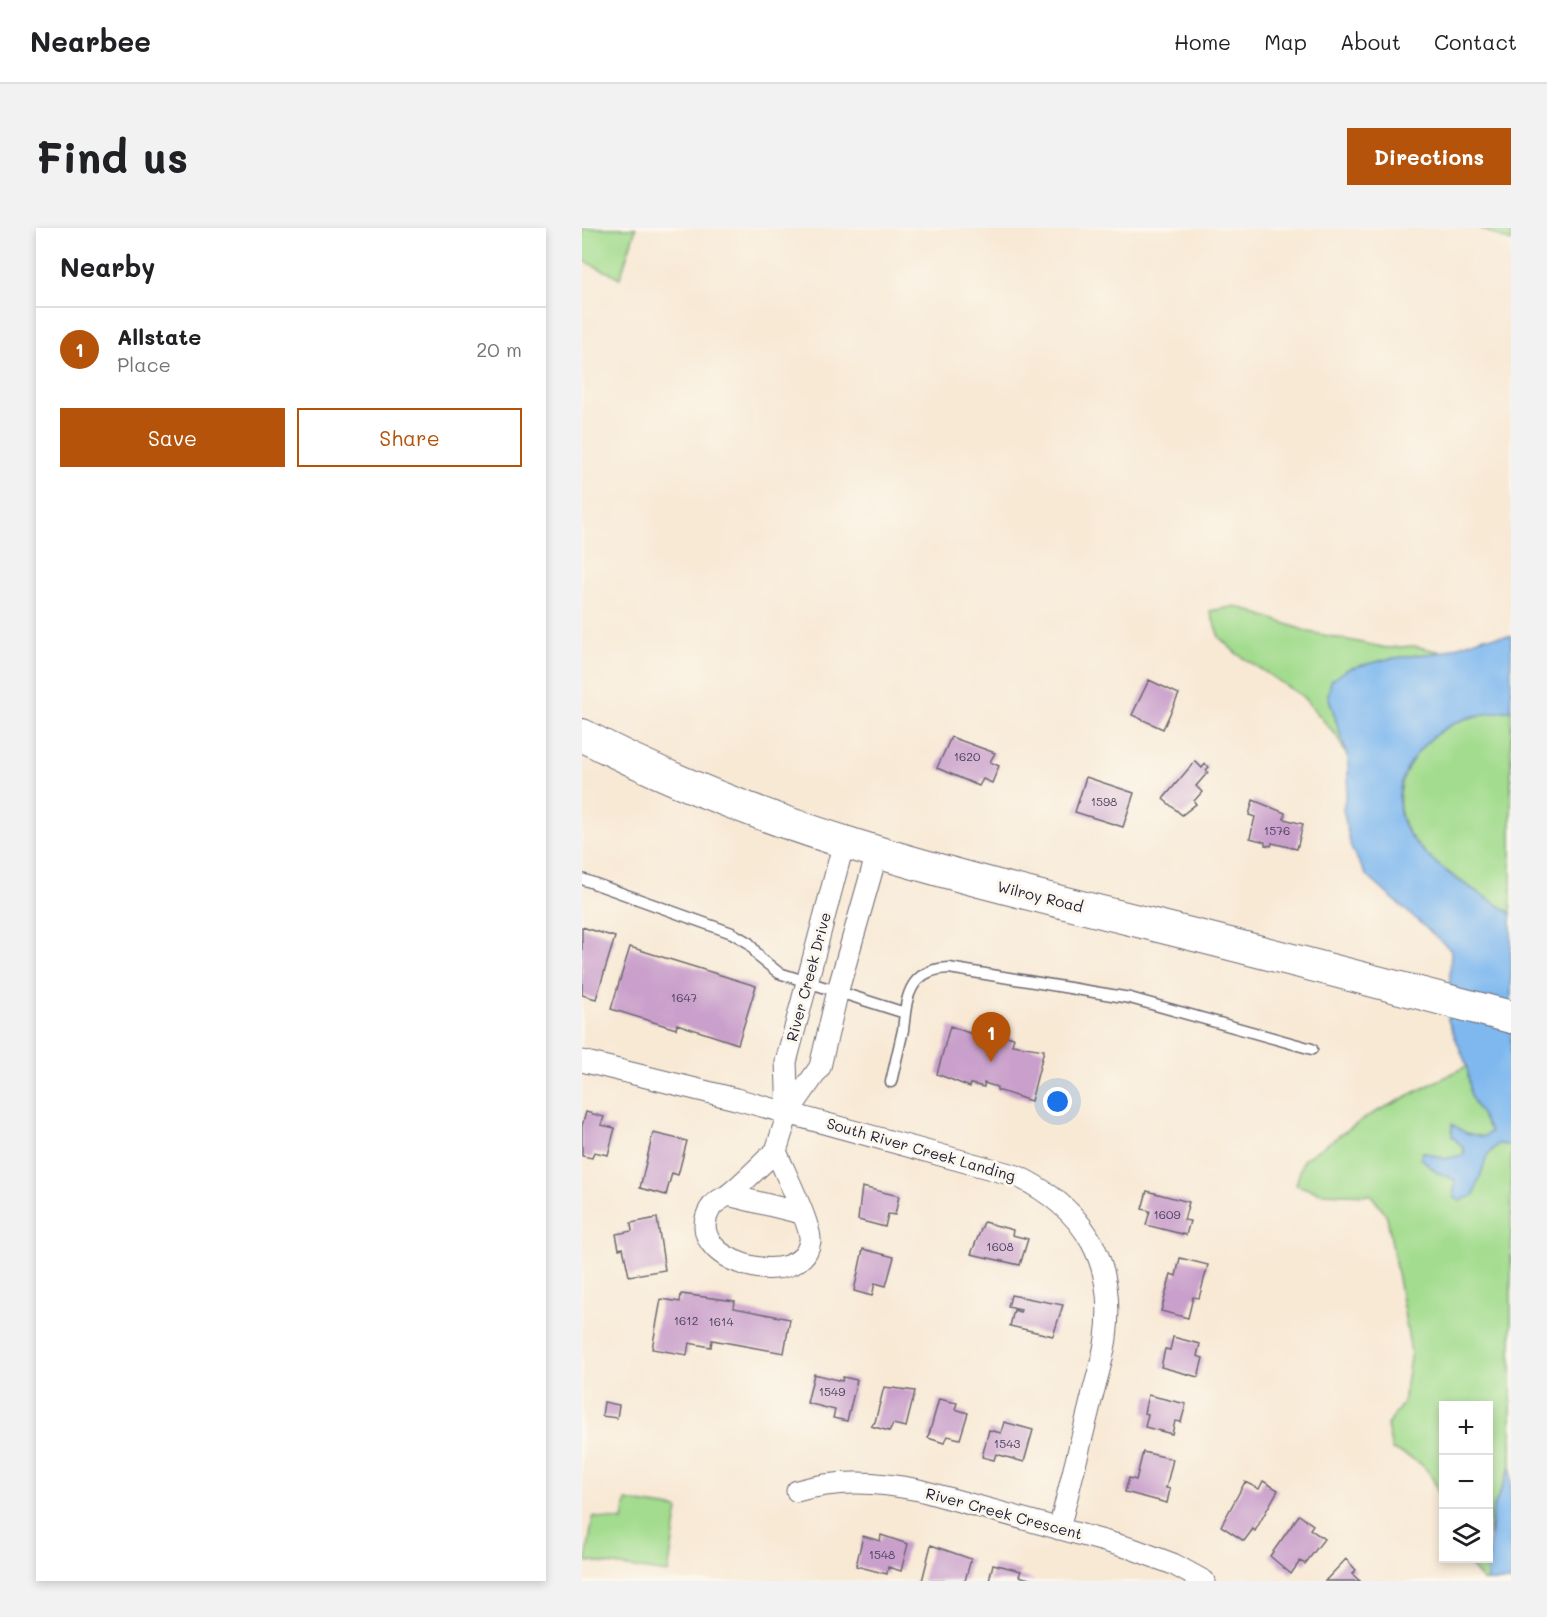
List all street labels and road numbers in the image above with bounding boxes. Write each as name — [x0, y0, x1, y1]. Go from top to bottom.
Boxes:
street label: Wilroy Road — [995, 876, 1085, 916]
street label: River Creek Drive — [781, 910, 835, 1044]
street label: South River Creek Landing — [825, 1112, 1018, 1186]
street label: River Creek Crescent — [924, 1483, 1085, 1544]

